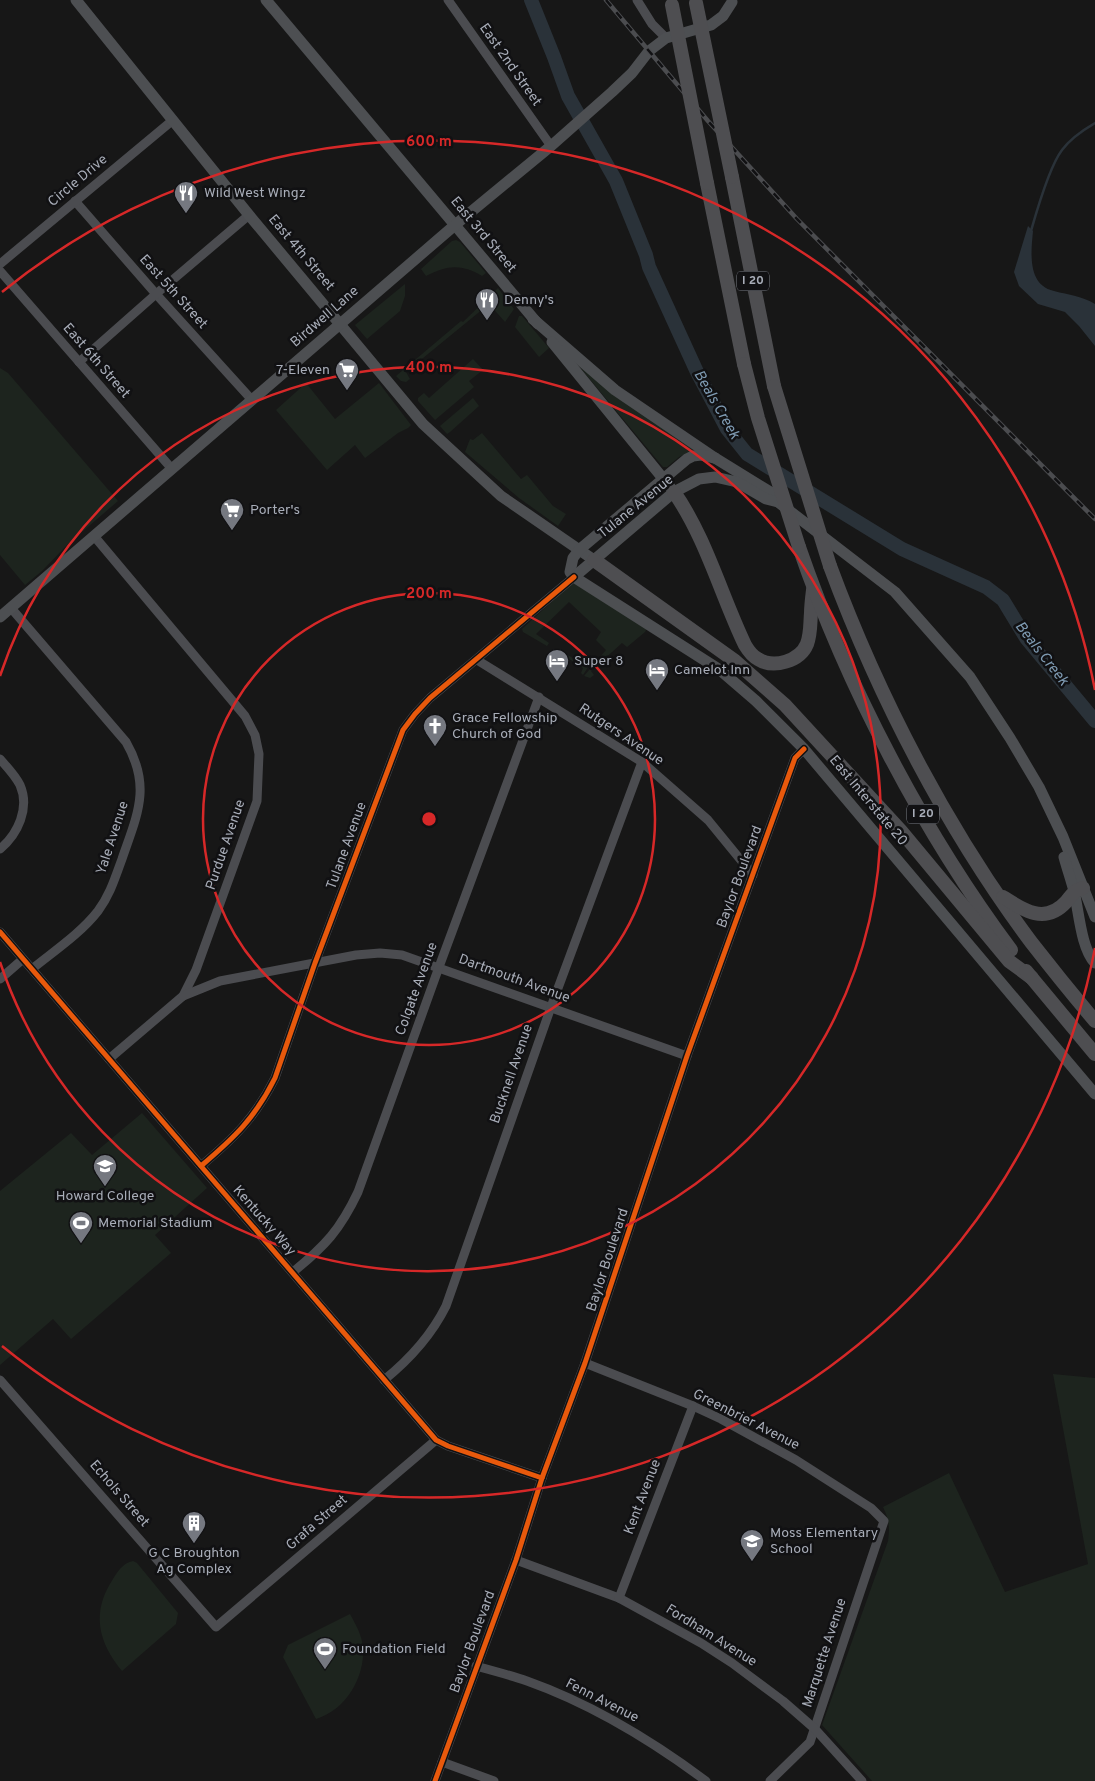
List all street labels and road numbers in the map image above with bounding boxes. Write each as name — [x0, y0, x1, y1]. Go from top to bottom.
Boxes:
street label: East 2nd Street — [475, 20, 545, 110]
street label: Circle Drive — [45, 151, 111, 211]
street label: East 3rd Street — [446, 194, 520, 276]
street label: East 4th Street — [264, 211, 338, 295]
street label: East 5th Street — [135, 251, 211, 333]
road number: I 20 — [737, 272, 769, 290]
street label: Birdwell Lane — [287, 283, 363, 351]
street label: East 6th Street — [59, 320, 133, 402]
street label: Tulane Avenue — [595, 471, 677, 543]
street label: Rutgers Avenue — [575, 700, 667, 770]
street label: East Interstate 20 — [825, 752, 911, 850]
street label: Purdue Avenue — [203, 798, 249, 892]
street label: Yale Avenue — [93, 799, 133, 877]
street label: Tulane Avenue — [323, 800, 371, 892]
road number: I 20 — [907, 804, 939, 824]
street label: Baylor Boulevard — [714, 824, 766, 930]
street label: Colgate Avenue — [392, 940, 442, 1038]
street label: Dartmouth Avenue — [456, 951, 572, 1007]
street label: Bucknell Avenue — [487, 1022, 537, 1126]
street label: Kentucky Way — [229, 1182, 299, 1260]
street label: Baylor Boulevard — [583, 1206, 633, 1314]
street label: Greenbrier Avenue — [690, 1386, 802, 1454]
street label: Echols Street — [85, 1457, 153, 1531]
street label: Kent Avenue — [621, 1457, 665, 1537]
street label: Grafa Street — [283, 1492, 351, 1554]
street label: Baylor Boulevard — [447, 1589, 499, 1695]
street label: Marquette Avenue — [799, 1596, 851, 1710]
street label: Fordham Avenue — [662, 1601, 760, 1671]
street label: Fenn Avenue — [563, 1675, 641, 1727]

